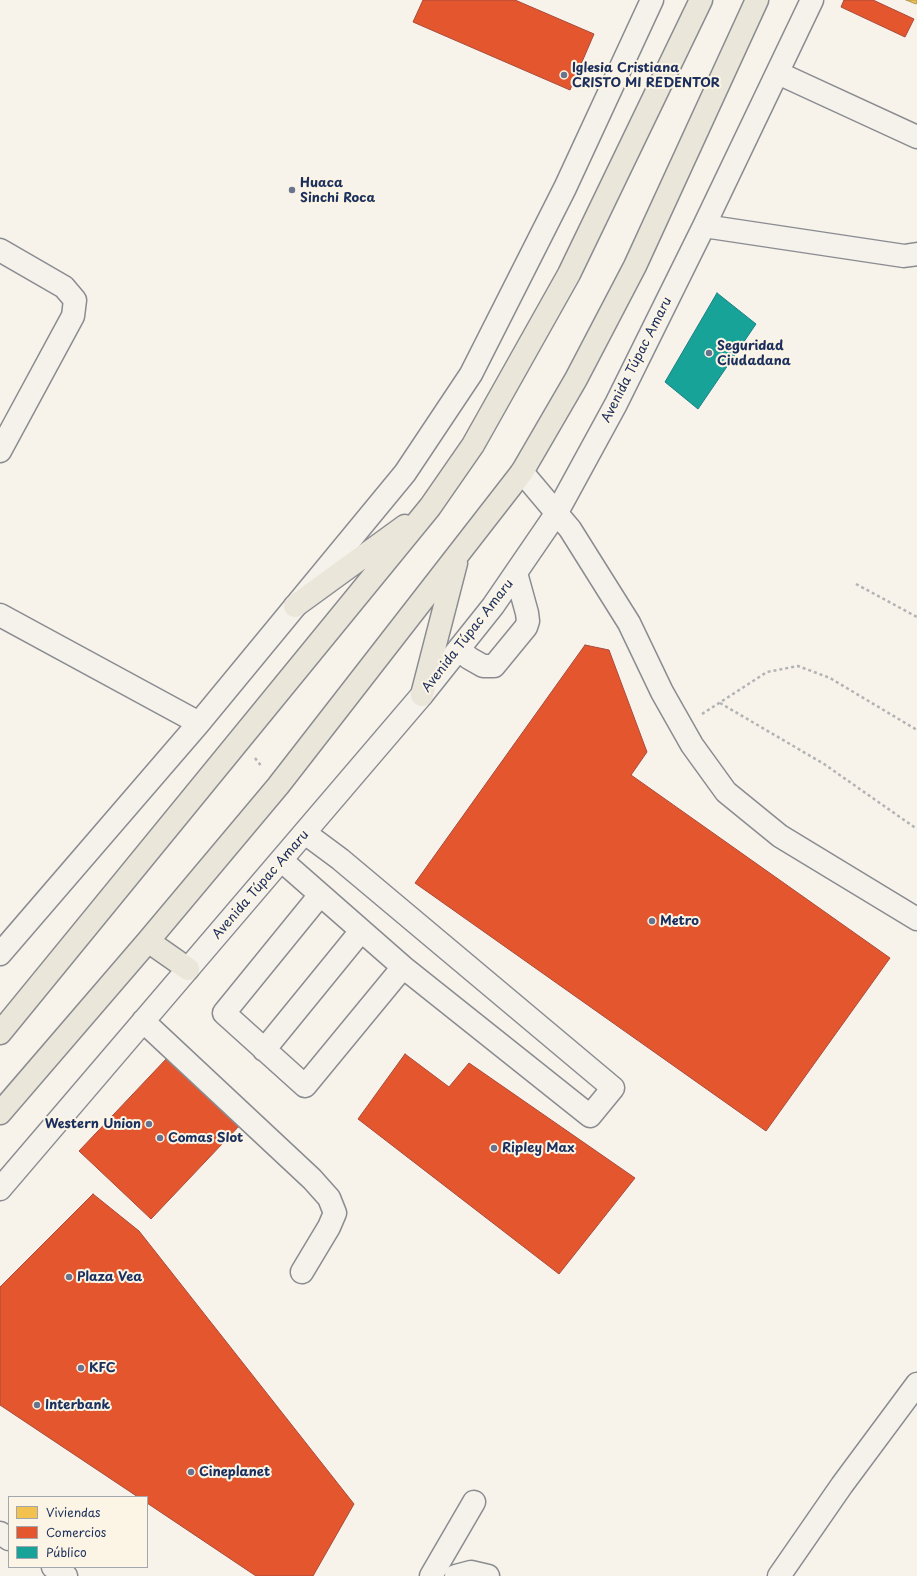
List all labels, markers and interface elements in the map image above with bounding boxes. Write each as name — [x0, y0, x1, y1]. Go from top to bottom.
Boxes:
place label: Iglesia Cristiana CRISTO MI REDENTOR — [572, 60, 720, 91]
marker: Iglesia Cristiana CRISTO MI REDENTOR — [559, 70, 569, 80]
place label: Huaca Sinchi Roca — [300, 175, 375, 206]
marker: Huaca Sinchi Roca — [287, 185, 297, 195]
street label: Avenida Túpac Amaru — [599, 295, 675, 425]
place label: Seguridad Ciudadana — [717, 338, 791, 369]
marker: Seguridad Ciudadana — [704, 348, 714, 358]
street label: Avenida Túpac Amaru — [419, 576, 517, 696]
street label: Avenida Túpac Amaru — [210, 827, 312, 943]
place label: Metro — [660, 913, 699, 929]
marker: Metro — [647, 916, 657, 926]
place label: Western Union — [45, 1116, 141, 1132]
marker: Western Union — [144, 1119, 154, 1129]
place label: Comas Slot — [168, 1130, 243, 1146]
marker: Comas Slot — [155, 1133, 165, 1143]
place label: Ripley Max — [502, 1140, 575, 1156]
marker: Ripley Max — [489, 1143, 499, 1153]
place label: Plaza Vea — [77, 1269, 142, 1285]
marker: Plaza Vea — [64, 1272, 74, 1282]
place label: KFC — [89, 1360, 116, 1376]
marker: KFC — [76, 1363, 86, 1373]
place label: Interbank — [45, 1397, 110, 1413]
marker: Interbank — [32, 1400, 42, 1410]
place label: Cineplanet — [199, 1464, 270, 1480]
marker: Cineplanet — [186, 1467, 196, 1477]
legend — [8, 1496, 148, 1568]
text: Viviendas — [46, 1503, 101, 1521]
text: Comercios — [46, 1523, 106, 1541]
text: Público — [46, 1543, 87, 1561]

